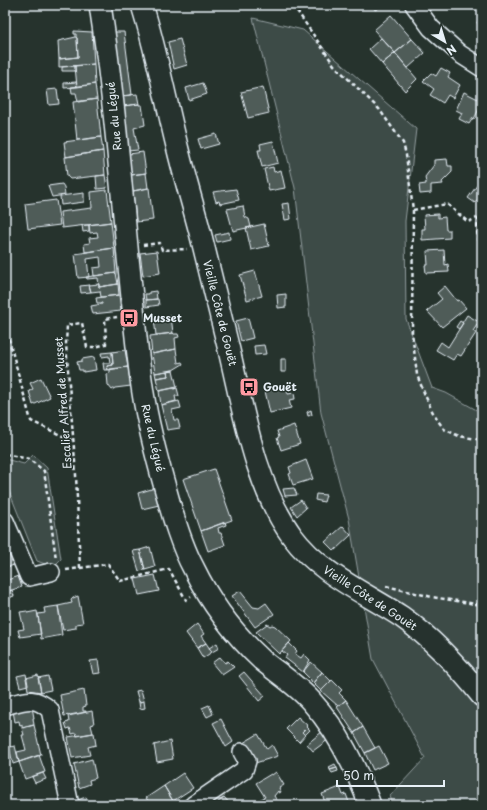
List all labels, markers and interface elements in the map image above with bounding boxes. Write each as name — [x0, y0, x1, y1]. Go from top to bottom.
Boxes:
north arrow — [425, 22, 465, 62]
text: N — [443, 41, 460, 60]
street label: Rue du Légué — [101, 81, 126, 151]
street label: Vieille Côte de Gouët — [199, 258, 242, 368]
bus stop icon: Musset — [118, 307, 140, 329]
place label: Musset — [143, 309, 183, 326]
street label: Escalier Alfred de Musset — [49, 336, 76, 470]
bus stop icon: Gouët — [238, 376, 260, 398]
place label: Gouët — [263, 378, 297, 395]
street label: Rue du Légué — [137, 402, 170, 473]
street label: Vieille Côte de Gouët — [320, 561, 421, 635]
scale bar — [337, 762, 444, 788]
text: 50 m — [343, 766, 374, 784]

